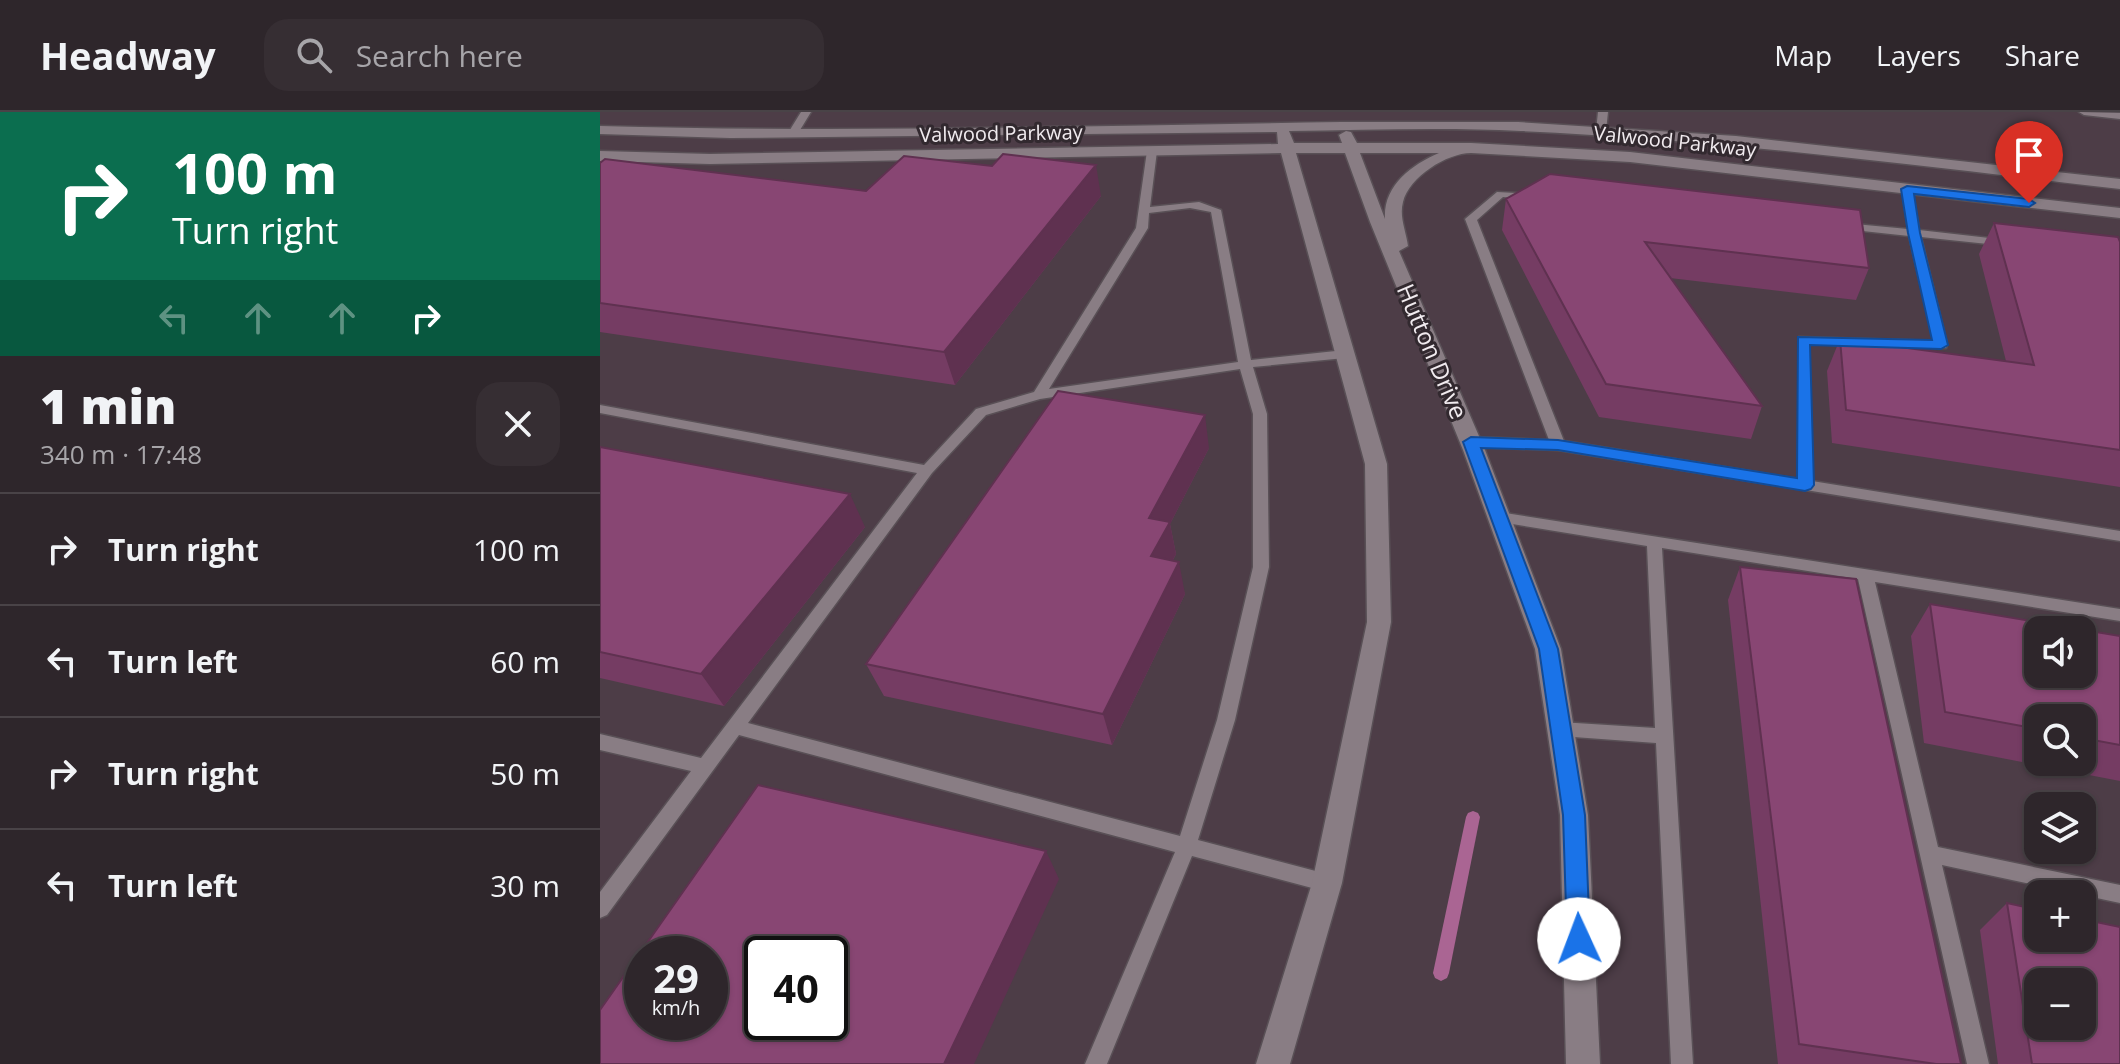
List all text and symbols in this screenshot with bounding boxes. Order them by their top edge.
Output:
search box [264,19,824,91]
text: Headway [40,29,216,81]
icon: search [292,33,336,77]
text: Search here [356,35,523,76]
text: Map [1774,36,1832,74]
text: Layers [1876,36,1961,74]
text: Share [2005,36,2080,74]
street label: Valwood Parkway [919,118,1084,148]
street label: Valwood Parkway [1592,119,1759,163]
pin [1995,121,2063,203]
icon: arrive [2007,133,2051,177]
text: 100 m [172,134,338,210]
icon: right [40,144,144,248]
text: Turn right [172,206,338,255]
street label: Hutton Drive [1390,278,1476,424]
icon: left [152,296,196,340]
icon: ahead [236,296,280,340]
icon: ahead [320,296,364,340]
icon: right [404,296,448,340]
text: 1 min [40,373,176,438]
button: close [476,382,560,466]
text: 340 m · 17:48 [40,436,202,472]
icon: right [40,527,84,571]
text: Turn right [108,529,259,570]
text: 100 m [473,529,560,570]
map controls [2024,616,2096,1040]
button: sound [2024,616,2096,688]
icon: left [40,639,84,683]
text: Turn left [108,641,238,682]
text: 60 m [490,641,560,682]
button: search [2024,704,2096,776]
icon: right [40,751,84,795]
text: Turn right [108,753,259,794]
text: 50 m [490,753,560,794]
button: layers [2024,792,2096,864]
icon: left [40,863,84,907]
text: Turn left [108,865,238,906]
text: 30 m [490,865,560,906]
button: + [2024,880,2096,952]
position arrow [1537,897,1621,981]
speed limit sign: 40 [744,936,848,1040]
text: 29 [653,950,699,1005]
button: − [2024,968,2096,1040]
text: km/h [652,994,700,1021]

